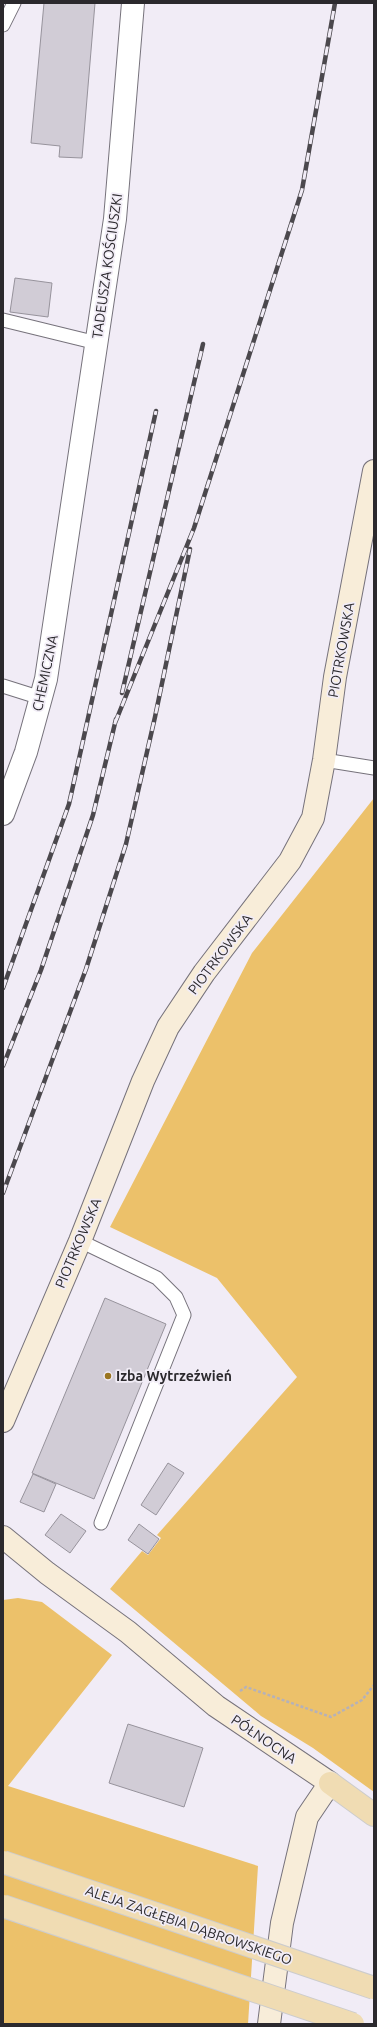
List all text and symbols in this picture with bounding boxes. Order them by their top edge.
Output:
street label: TADEUSZA KOŚCIUSZKI [88,192,125,340]
street label: PIOTRKOWSKA [325,601,357,699]
street label: CHEMICZNA [29,633,61,713]
street label: PIOTRKOWSKA [185,911,255,997]
street label: PIOTRKOWSKA [52,1195,104,1291]
place label: Izba Wytrzeźwień [116,1368,232,1384]
marker: Izba Wytrzeźwień [103,1371,113,1381]
street label: PÓŁNOCNA [228,1711,300,1767]
street label: ALEJA ZAGŁĘBIA DĄBROWSKIEGO [84,1882,294,1968]

